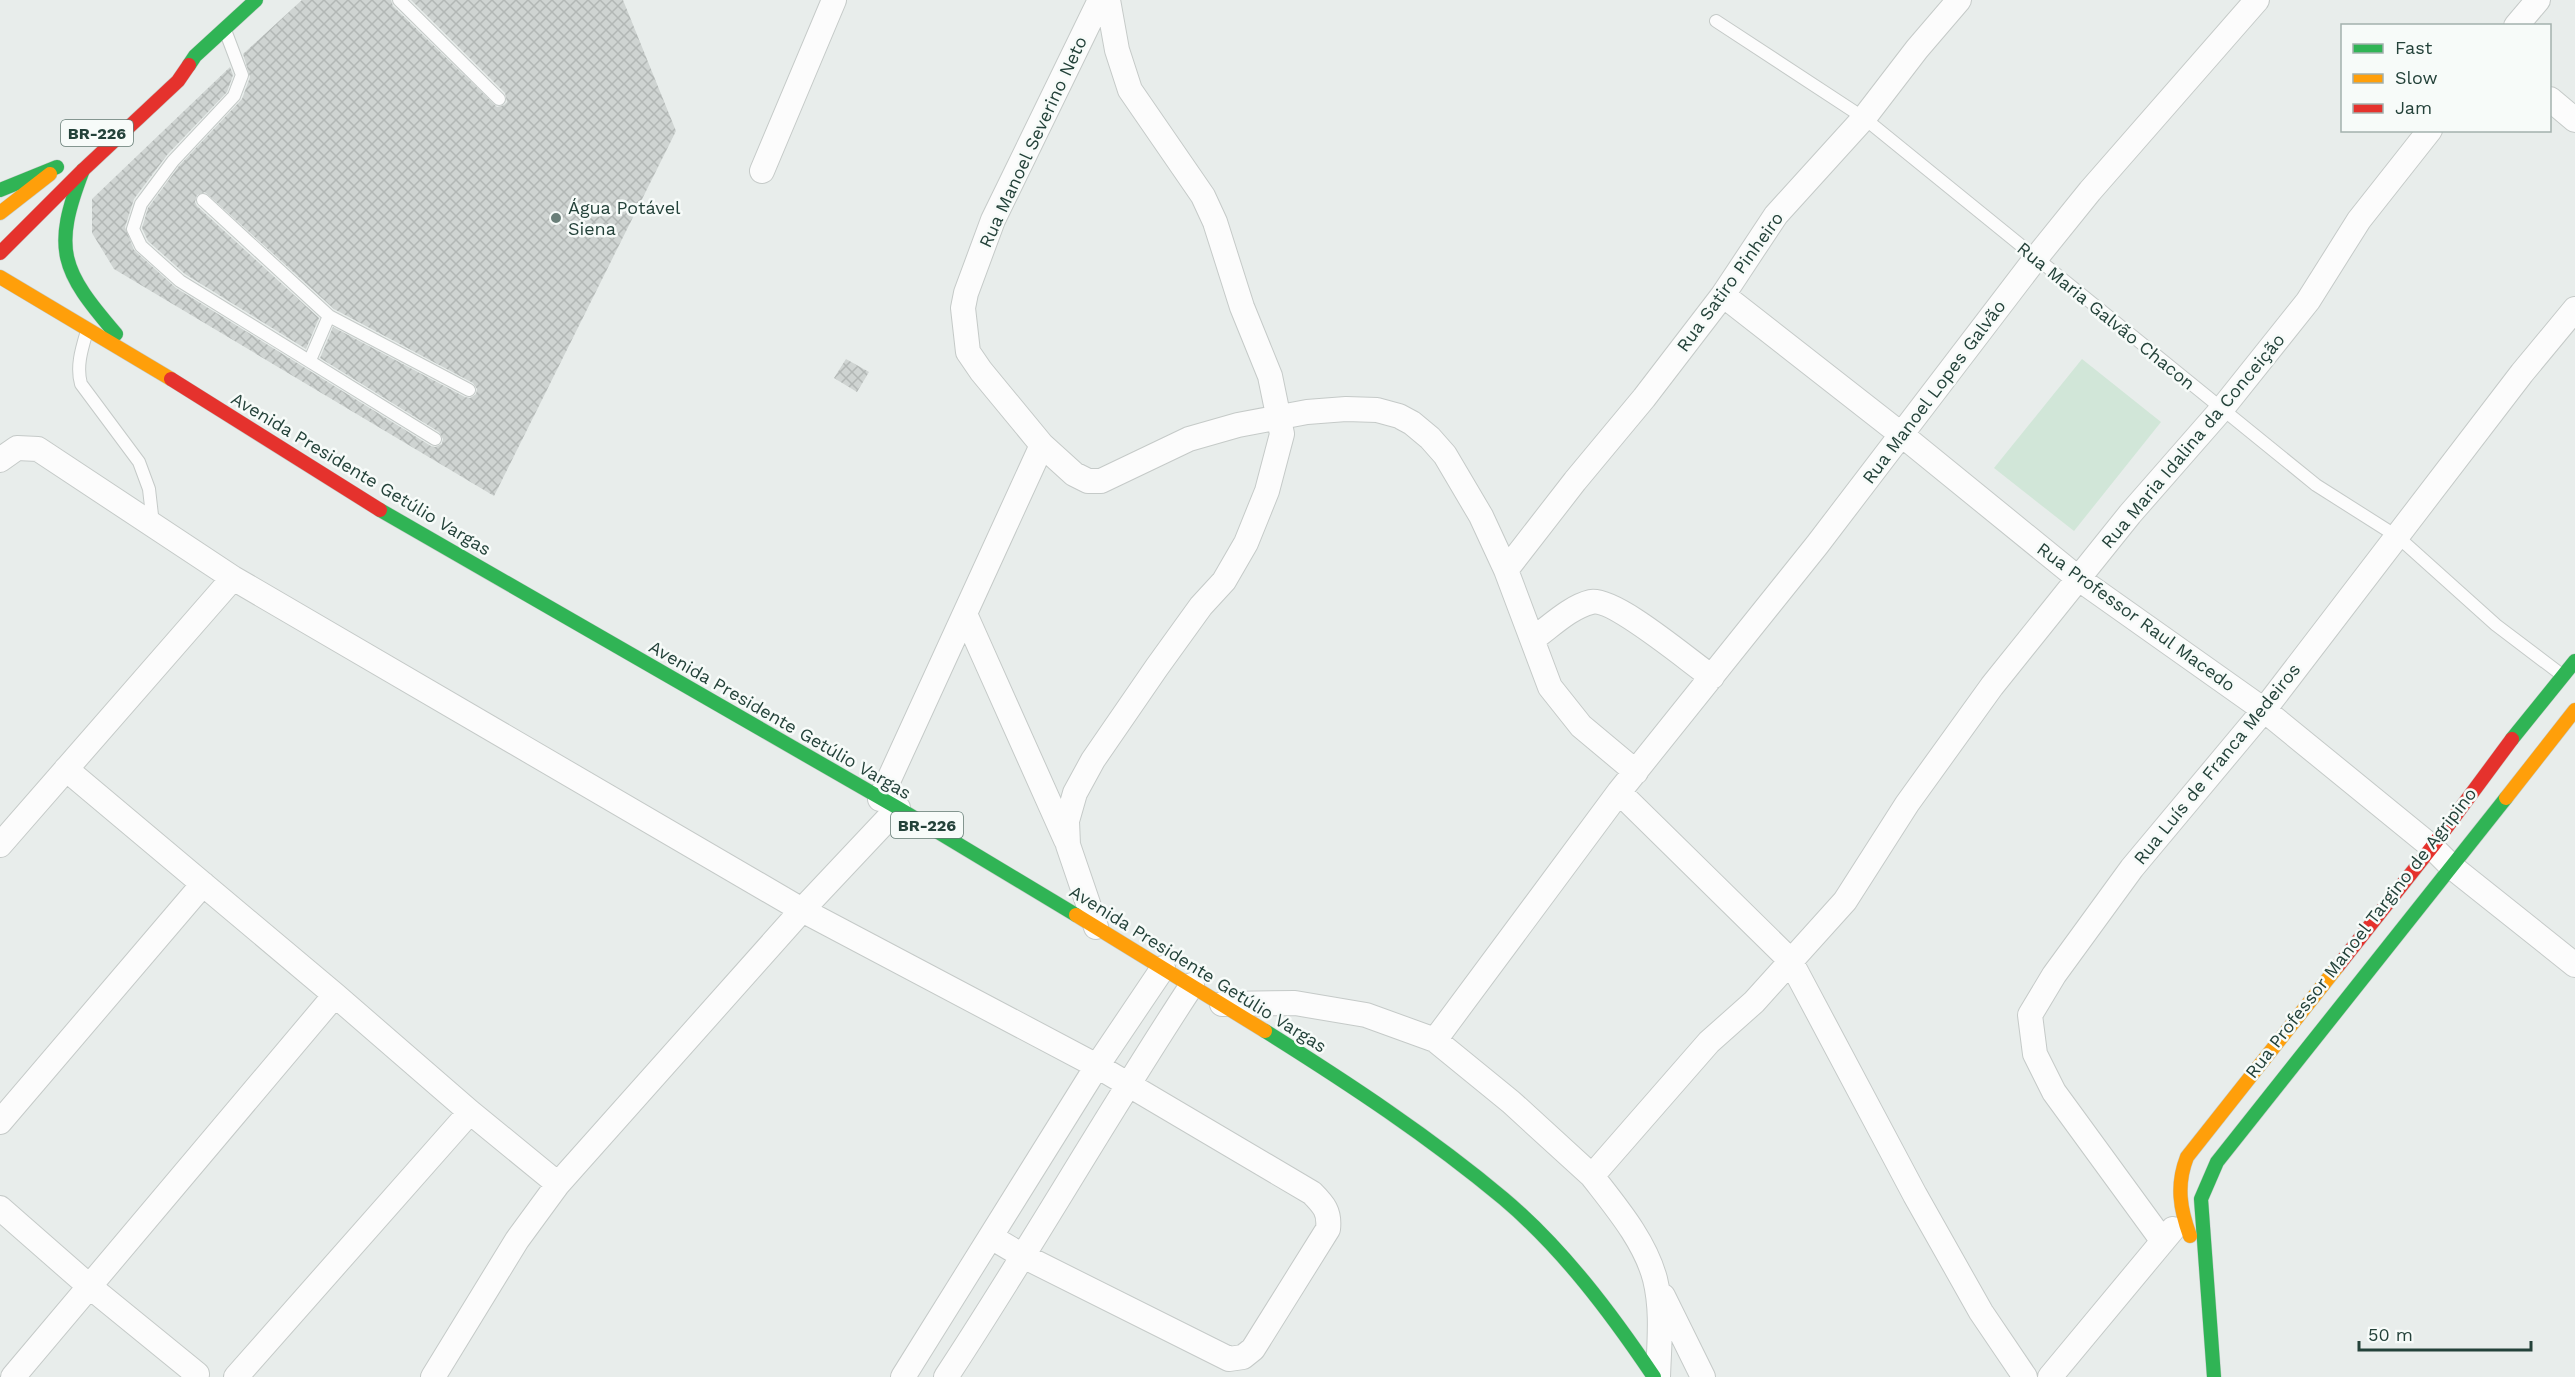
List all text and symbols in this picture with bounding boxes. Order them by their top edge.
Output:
legend [2341,24,2551,132]
street label: Rua Manoel Severino Neto [974,33,1091,251]
text: Fast [2395,37,2433,58]
text: Slow [2395,67,2438,88]
text: Jam [2395,97,2432,118]
road number: BR-226 [61,120,133,146]
place label: Água Potável Siena [568,197,681,239]
street label: Rua Satiro Pinheiro [1672,208,1787,356]
marker: Água Potável Siena [549,211,563,225]
street label: Rua Maria Galvão Chacon [2013,237,2199,394]
street label: Rua Manoel Lopes Galvão [1858,296,2010,488]
street label: Rua Maria Idalina da Conceição [2096,329,2289,552]
street label: Avenida Presidente Getúlio Vargas [228,388,495,560]
street label: Rua Professor Raul Macedo [2033,538,2239,696]
street label: Avenida Presidente Getúlio Vargas [646,636,915,803]
street label: Rua Luís de Franca Medeiros [2129,659,2304,869]
street label: Rua Professor Manoel Targino de Agripino [2241,783,2481,1082]
road number: BR-226 [891,812,963,838]
street label: Avenida Presidente Getúlio Vargas [1066,880,1331,1057]
scale bar [2359,1314,2532,1352]
text: 50 m [2368,1324,2413,1345]

